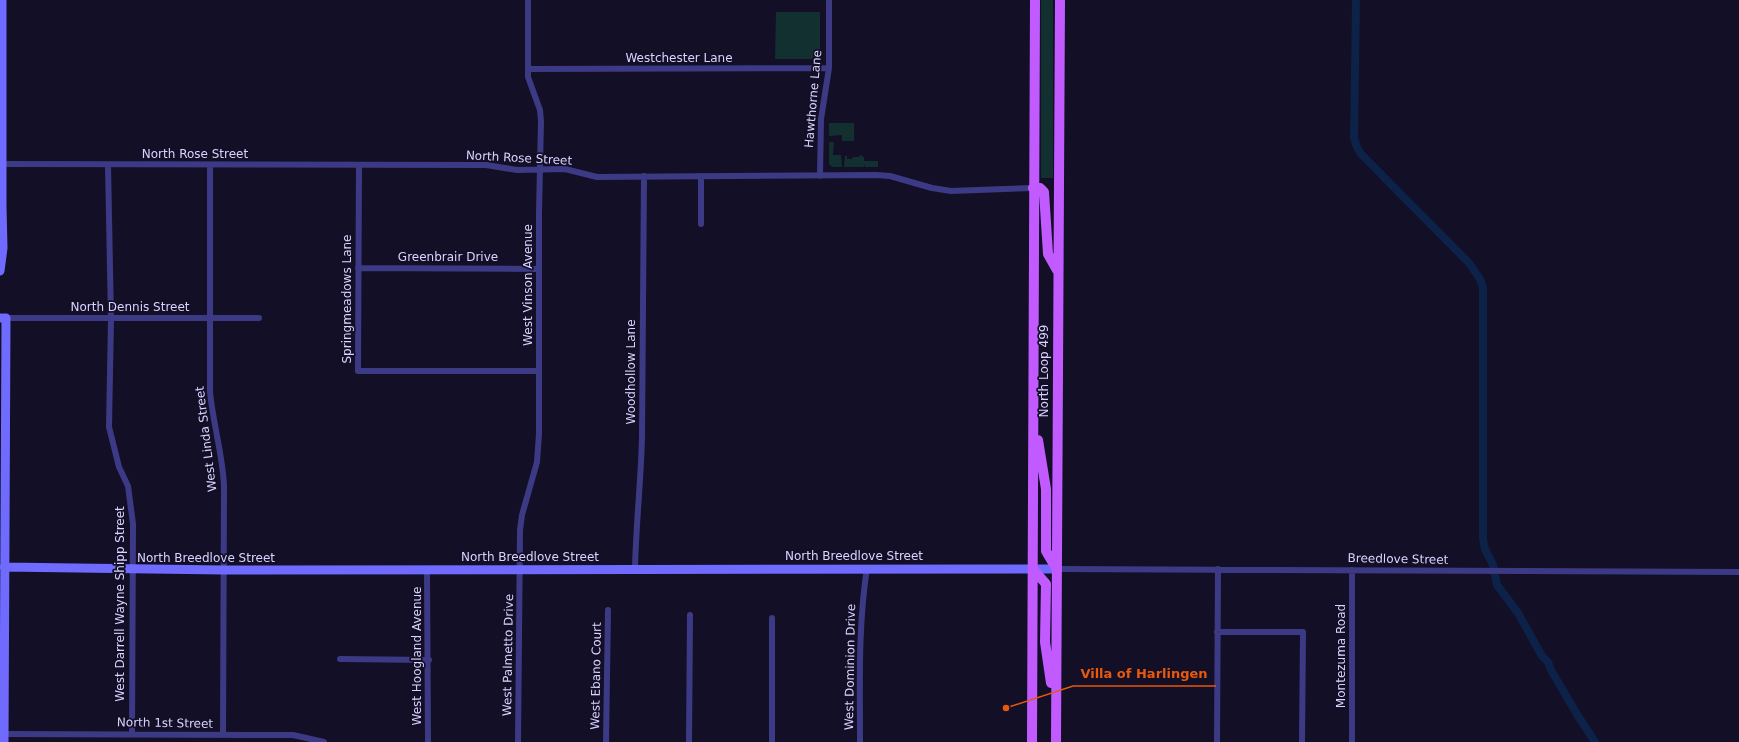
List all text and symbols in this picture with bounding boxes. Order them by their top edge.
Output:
street label: Hawthorne Lane [802,49,824,149]
street label: Westchester Lane [625,51,733,65]
street label: North Rose Street [142,147,249,161]
street label: North Rose Street [465,148,573,168]
street label: West Vinson Avenue [521,224,535,346]
street label: Springmeadows Lane [340,234,354,364]
street label: Greenbrair Drive [398,250,498,264]
street label: North Dennis Street [70,300,190,314]
street label: Woodhollow Lane [624,319,638,425]
street label: North Loop 499 [1037,325,1051,417]
street label: West Linda Street [193,385,219,493]
street label: West Darrell Wayne Shipp Street [113,506,127,702]
street label: North Breedlove Street [785,549,923,563]
street label: North Breedlove Street [461,550,599,564]
street label: North Breedlove Street [137,551,275,565]
street label: Breedlove Street [1348,551,1449,567]
street label: West Hoogland Avenue [410,587,424,725]
street label: West Palmetto Drive [500,594,516,716]
street label: West Dominion Drive [842,604,858,730]
street label: Montezuma Road [1334,604,1348,708]
street label: West Ebano Court [588,622,604,730]
callout: Villa of Harlingen [1073,661,1216,686]
text: Villa of Harlingen [1080,666,1208,681]
street label: North 1st Street [117,715,214,731]

